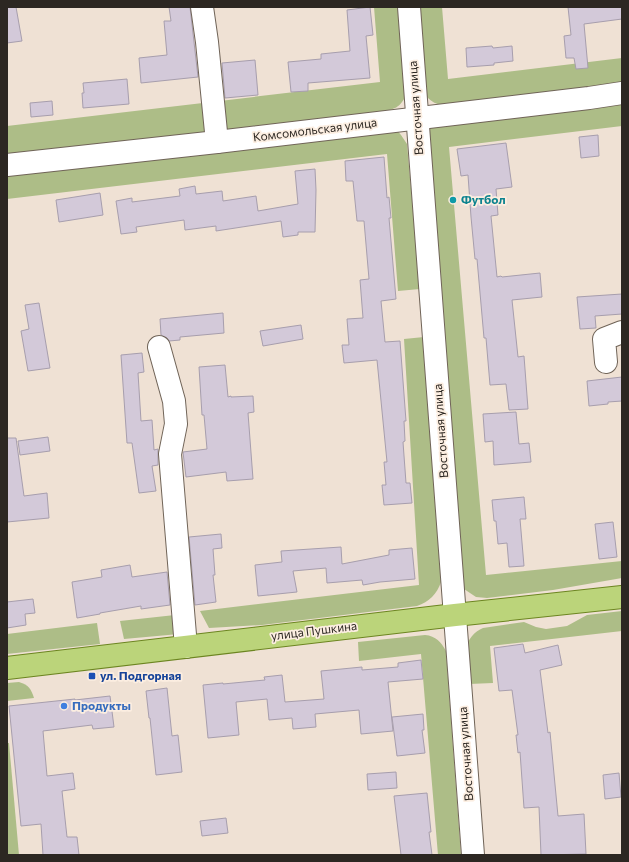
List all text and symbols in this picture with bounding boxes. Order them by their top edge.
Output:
street label: Восточная улица [405,60,425,156]
street label: Комсомольская улица [252,114,378,144]
place label: Футбол [461,192,506,206]
marker: Футбол [448,195,458,205]
street label: Восточная улица [430,383,450,479]
street label: улица Пушкина [270,618,358,642]
place label: ул. Подгорная [100,668,181,682]
marker: ул. Подгорная [87,671,97,681]
place label: Продукты [72,698,131,712]
marker: Продукты [59,701,69,711]
street label: Восточная улица [455,706,475,802]

